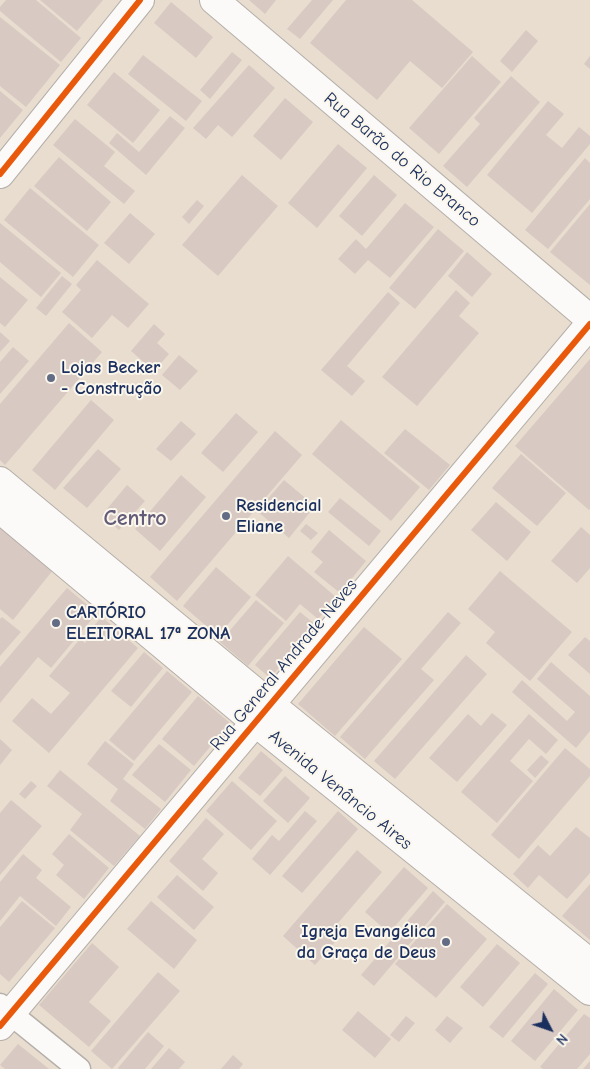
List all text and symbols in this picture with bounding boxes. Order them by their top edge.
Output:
street label: Rua Barão do Rio Branco [319,88,485,232]
place label: Lojas Becker - Construção [61,357,162,399]
marker: Lojas Becker - Construção [45,372,57,384]
place label: Residencial Eliane [236,495,322,538]
district label: Centro [103,506,167,532]
marker: Residencial Eliane [220,510,232,522]
street label: Rua General Andrade Neves [206,575,362,755]
place label: CARTÓRIO ELEITORAL 17ª ZONA [66,602,230,644]
marker: CARTÓRIO ELEITORAL 17ª ZONA [50,617,62,629]
street label: Avenida Venâncio Aires [264,725,416,855]
place label: Igreja Evangélica da Graça de Deus [297,921,436,964]
marker: Igreja Evangélica da Graça de Deus [440,936,452,948]
north arrow [525,1004,575,1054]
text: N [552,1030,571,1048]

